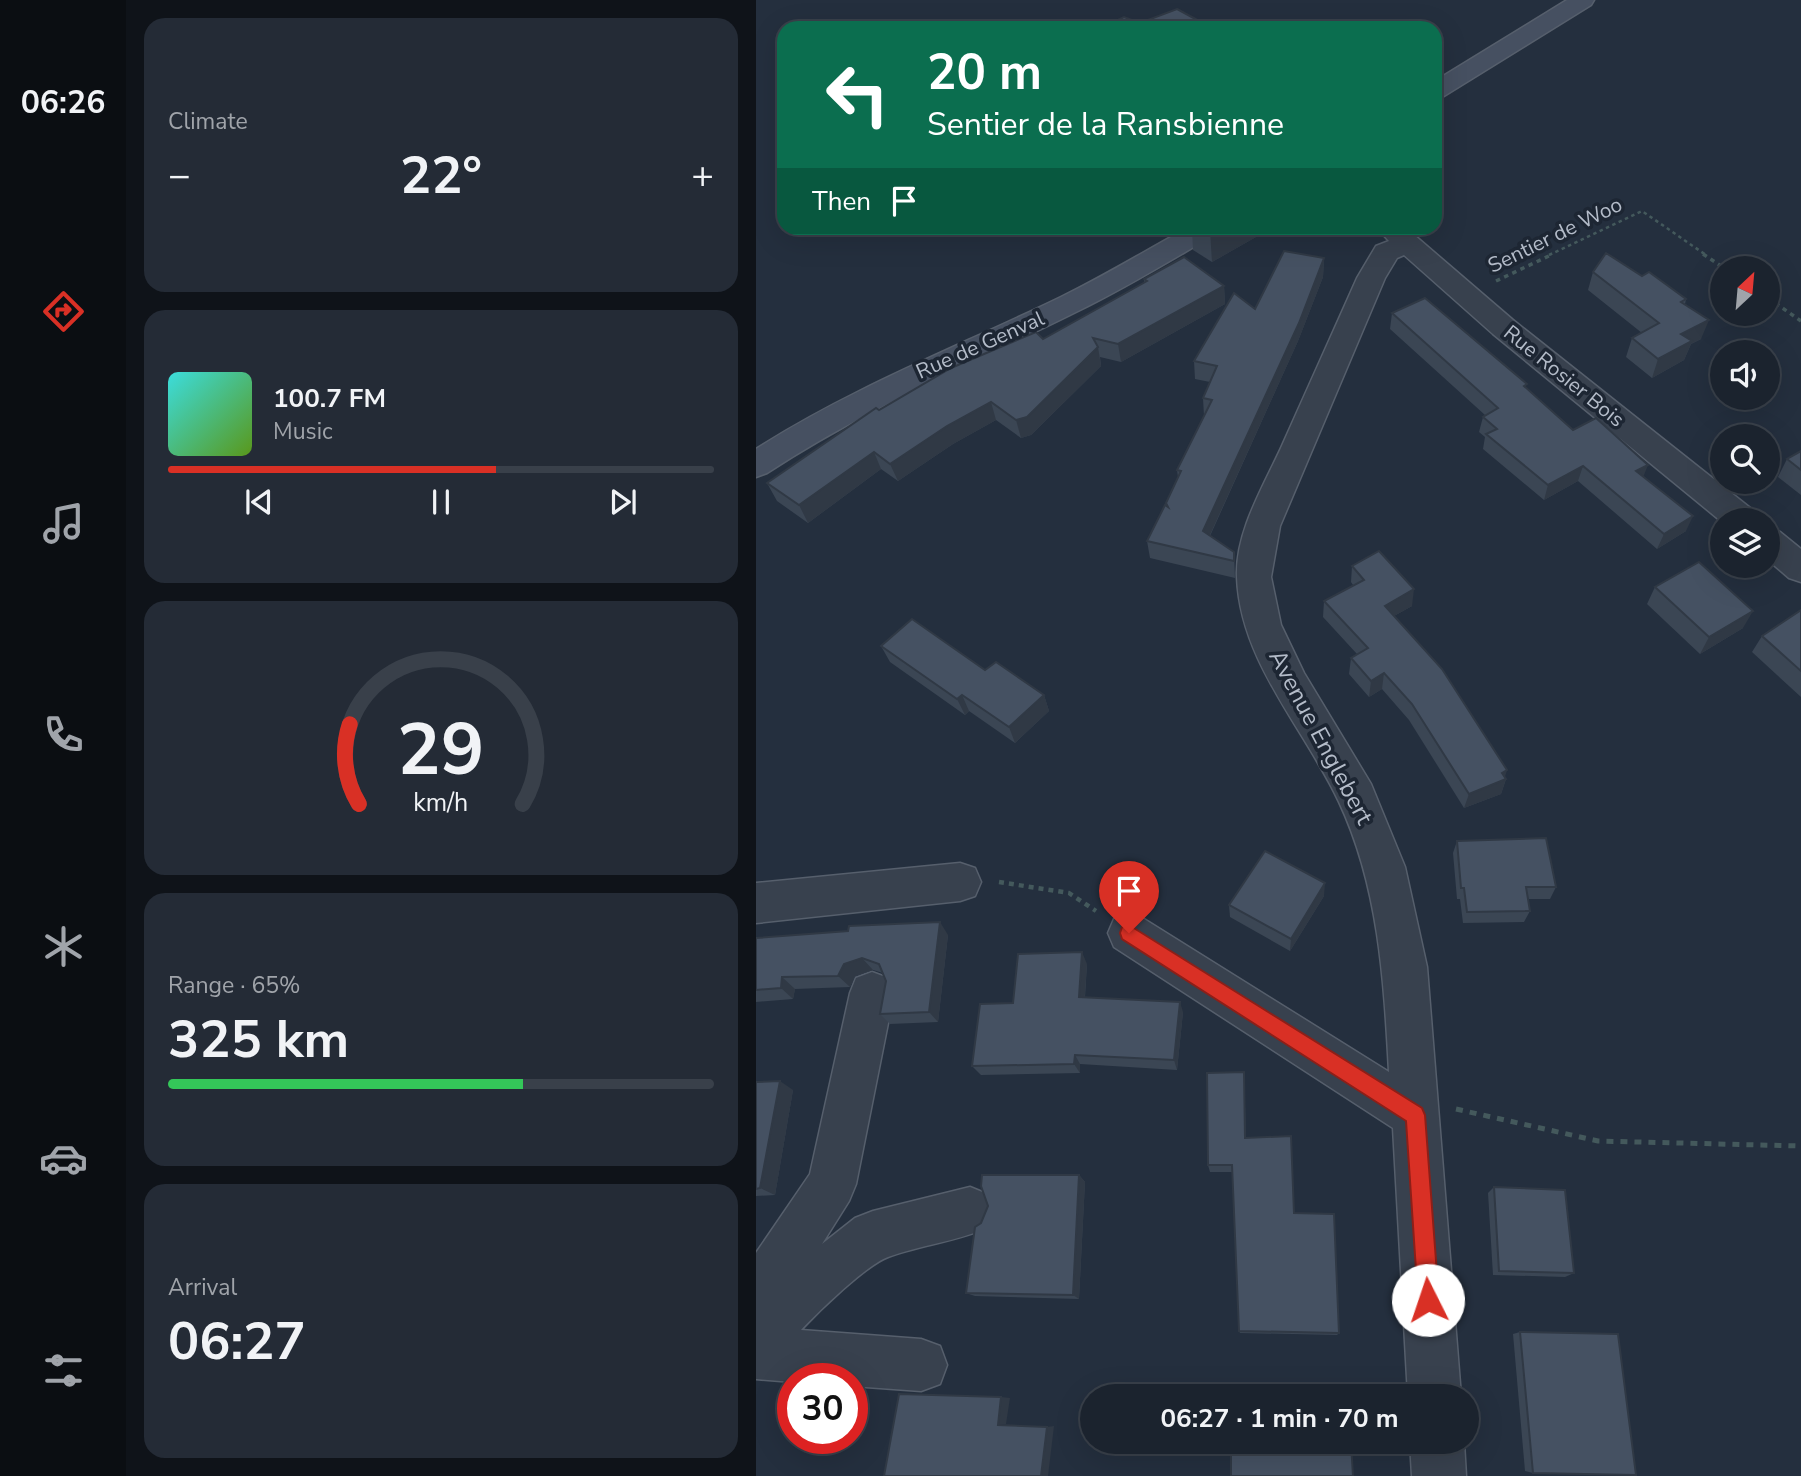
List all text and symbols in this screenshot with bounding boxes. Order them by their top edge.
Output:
text: 20 m [927,39,1042,106]
icon: left [812,49,903,140]
text: 06:26 [21,81,105,124]
text: Sentier de la Ransbienne [927,103,1284,146]
text: Climate [168,106,248,137]
text: 22° [400,140,482,211]
text: − [168,150,191,201]
text: + [691,150,714,201]
icon: arrive [885,182,923,220]
text: Then [812,184,871,219]
street label: Sentier de Woo [1483,190,1627,280]
north arrow [1710,256,1780,326]
map controls [1710,256,1780,578]
icon: directions [39,287,88,336]
street label: Rue de Genval [912,304,1049,386]
street label: Rue Rosier Bois [1498,319,1630,433]
button: sound [1710,340,1780,410]
text: 100.7 FM [273,381,386,416]
text: Music [273,416,333,447]
button: search [1710,424,1780,494]
icon: previous [240,483,278,521]
icon: pause [422,483,460,521]
icon: next [604,483,642,521]
icon: music [39,499,88,548]
button: layers [1710,508,1780,578]
street label: Avenue Englebert [1261,644,1381,831]
text: 29 [397,700,485,800]
icon: phone [39,710,88,759]
text: km/h [413,786,469,820]
pin [1099,861,1159,933]
icon: arrive [1110,872,1148,910]
icon: climate [39,922,88,971]
text: Range · 65% [168,970,300,1001]
text: 325 km [168,1004,349,1075]
icon: car [39,1134,88,1183]
position arrow [1391,1263,1465,1337]
text: Arrival [168,1272,237,1303]
text: 06:27 [168,1306,306,1377]
icon: filters [39,1346,88,1395]
speed limit sign: 30 [777,1363,868,1454]
text: 06:27 · 1 min · 70 m [1160,1401,1399,1436]

